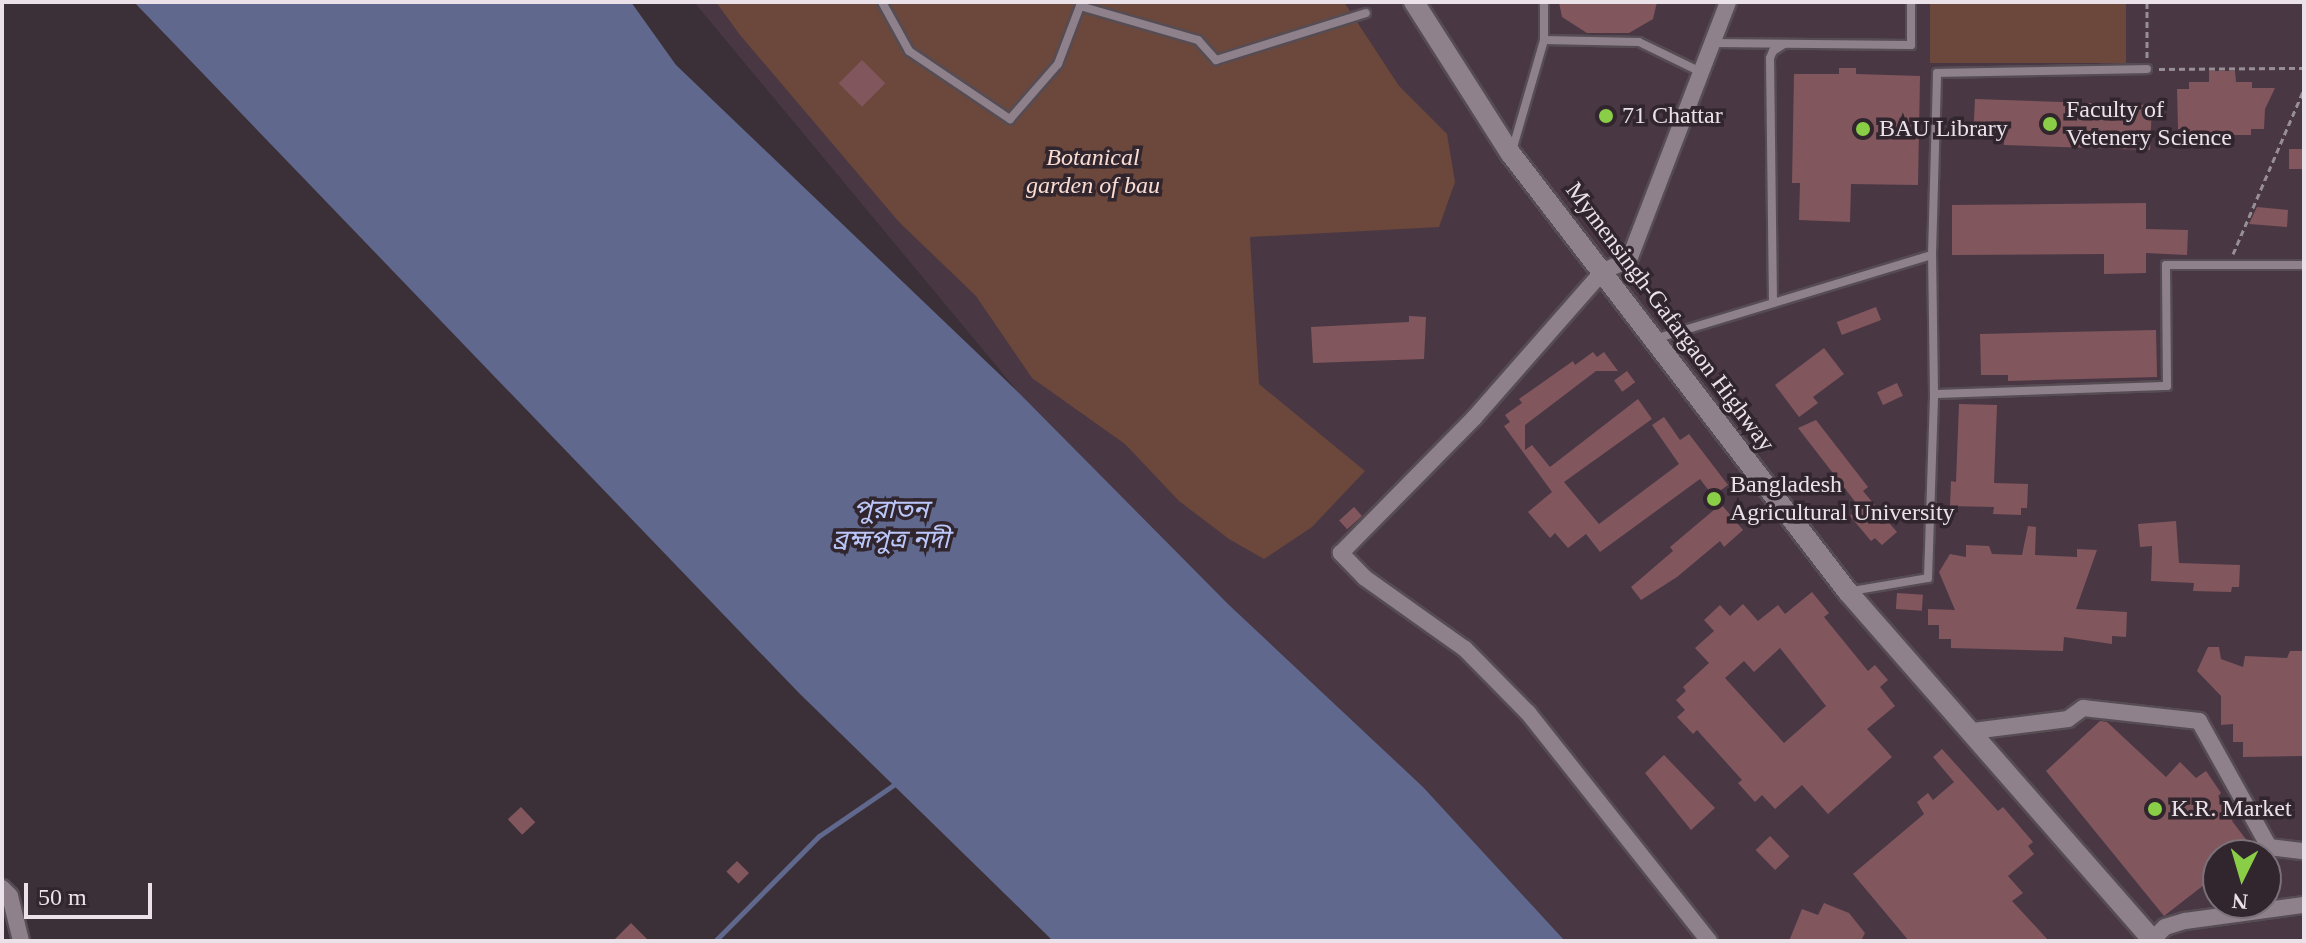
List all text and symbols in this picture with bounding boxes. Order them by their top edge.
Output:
place label: Faculty of Vetenery Science [2066,96,2232,152]
place label: 71 Chattar [1622,102,1723,130]
marker: 71 Chattar [1597,107,1615,125]
place label: BAU Library [1879,115,2008,143]
marker: Faculty of Vetenery Science [2041,115,2059,133]
marker: BAU Library [1854,120,1872,138]
park label: Botanical garden of bau [1026,144,1160,200]
street label: Mymensingh-Gafargaon Highway [1559,177,1781,457]
place label: Bangladesh Agricultural University [1730,471,1955,527]
marker: Bangladesh Agricultural University [1705,490,1723,508]
water label: পুরাতন ব্রহ্মপুত্র নদী [833,494,949,556]
place label: K.R. Market [2171,795,2292,823]
marker: K.R. Market [2146,800,2164,818]
north arrow [2202,839,2282,919]
scale bar [28,867,156,917]
text: 50 m [38,884,87,910]
text: N [2231,888,2249,915]

